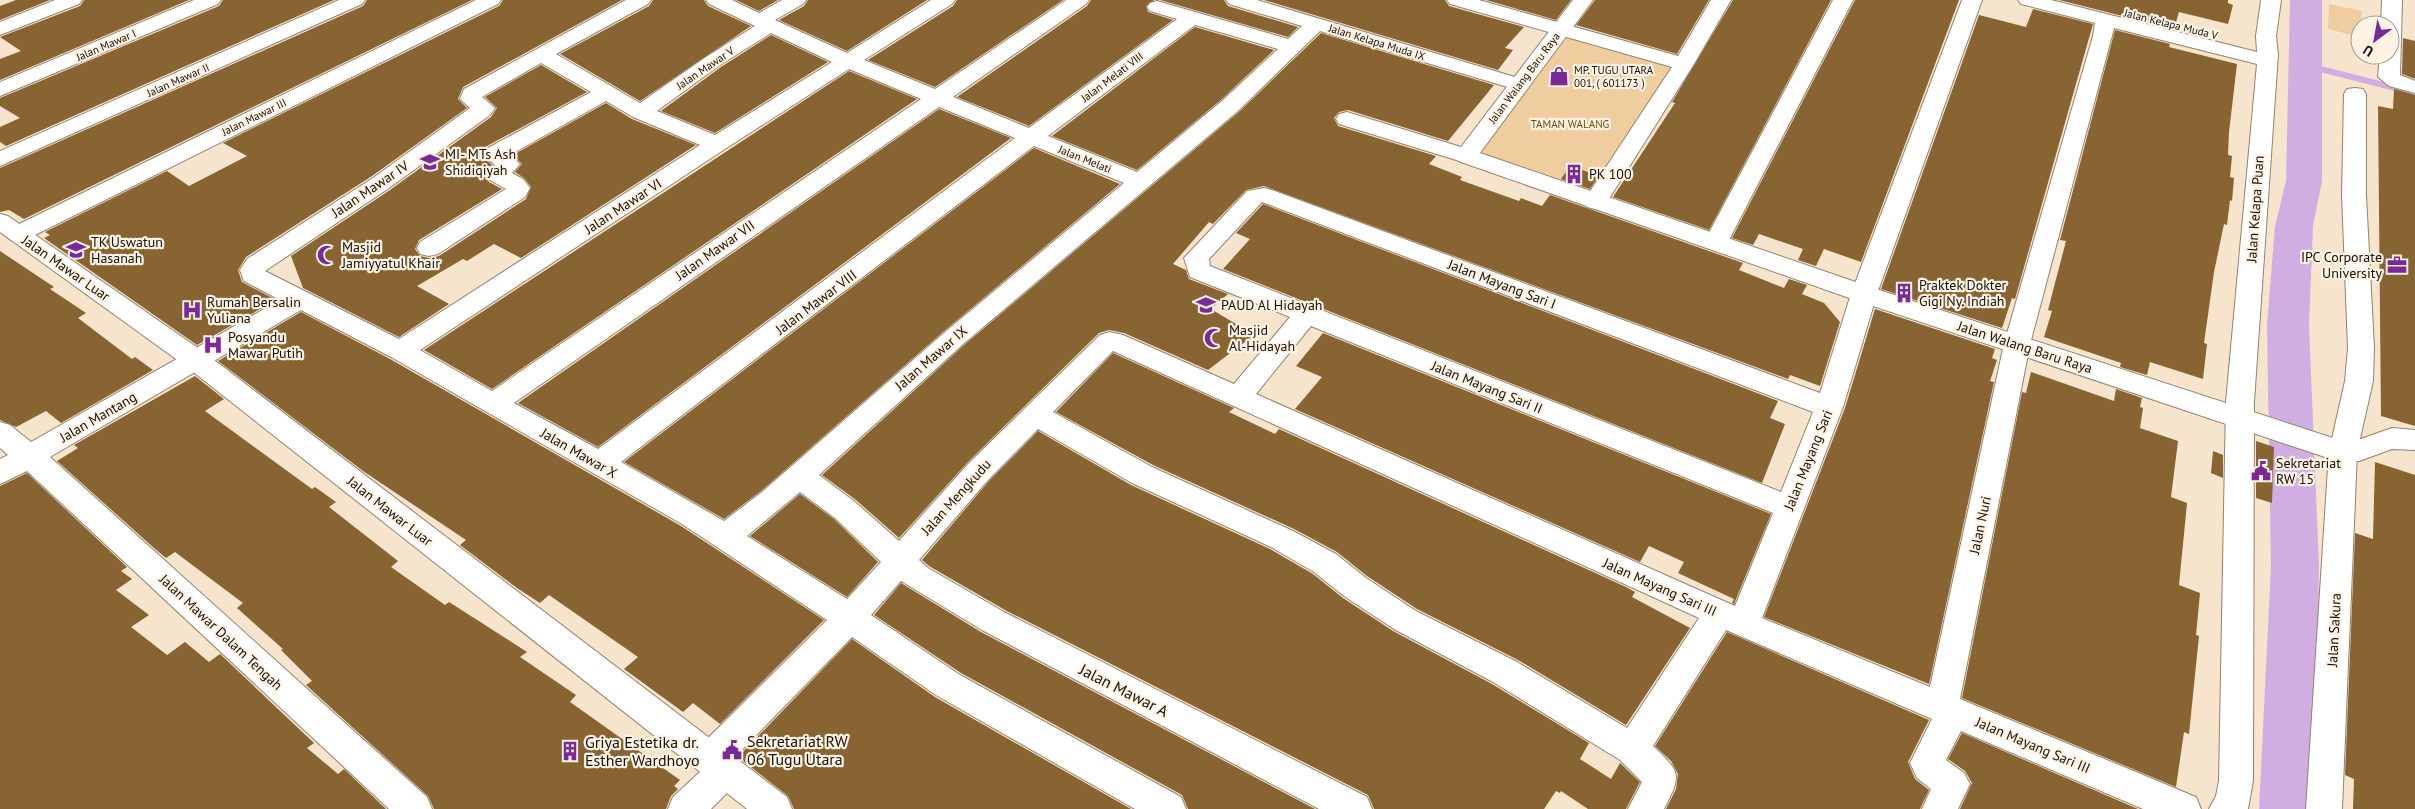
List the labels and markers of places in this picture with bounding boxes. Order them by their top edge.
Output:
place label: MP. TUGU UTARA 001, ( 601173 ) [1574,63,1654,90]
shop icon: MP. TUGU UTARA 001, ( 601173 ) [1548,65,1570,87]
place label: MI- MTs Ash Shidiqiyah [445,145,516,179]
school or university icon: MI- MTs Ash Shidiqiyah [419,151,441,173]
building icon: PK 100 [1563,163,1585,185]
place label: PK 100 [1589,165,1632,183]
place label: TK Uswatun Hasanah [91,233,163,267]
place label: Masjid Jamiyyatul Khair [341,238,440,272]
school or university icon: TK Uswatun Hasanah [65,239,87,261]
mosque icon: Masjid Jamiyyatul Khair [316,244,338,266]
place label: IPC Corporate University [2301,248,2382,282]
office icon: IPC Corporate University [2386,254,2408,276]
place label: Praktek Dokter Gigi Ny. Indiah [1919,276,2007,310]
building icon: Praktek Dokter Gigi Ny. Indiah [1893,282,1915,304]
place label: Rumah Bersalin Yuliana [207,293,301,327]
school or university icon: PAUD Al Hidayah [1195,294,1217,316]
place label: PAUD Al Hidayah [1221,296,1323,314]
hospital icon: Rumah Bersalin Yuliana [181,299,203,321]
place label: Masjid Al-Hidayah [1229,321,1295,355]
mosque icon: Masjid Al-Hidayah [1203,327,1225,349]
place label: Posyandu Mawar Putih [228,328,303,362]
hospital icon: Posyandu Mawar Putih [202,334,224,356]
place label: Sekretariat RW 15 [2276,454,2341,488]
public building icon: Sekretariat RW 15 [2250,460,2272,482]
place label: Sekretariat RW 06 Tugu Utara [747,731,848,769]
place label: Griya Estetika dr. Esther Wardhoyo [585,732,700,770]
public building icon: Sekretariat RW 06 Tugu Utara [721,739,743,761]
building icon: Griya Estetika dr. Esther Wardhoyo [559,740,581,762]

